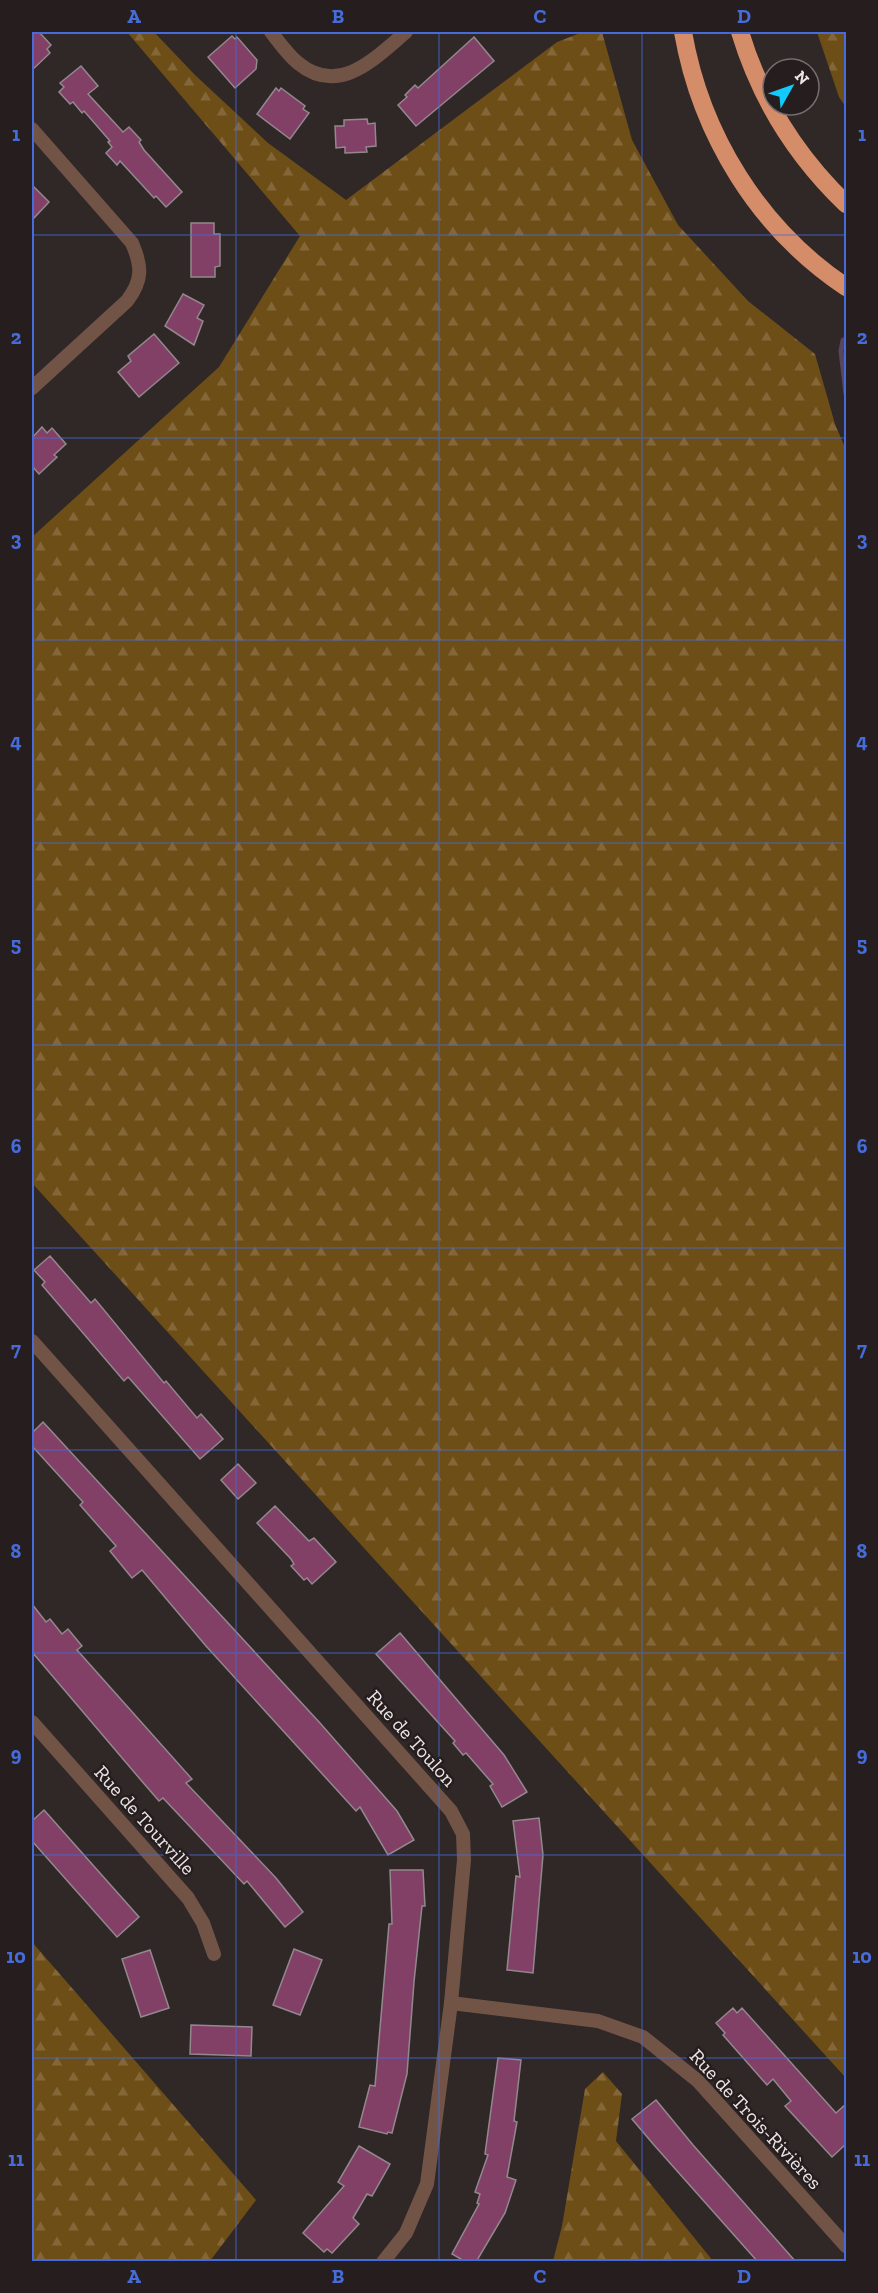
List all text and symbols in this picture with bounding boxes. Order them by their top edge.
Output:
text: A [127,4,141,28]
text: B [332,4,344,28]
text: C [534,4,547,28]
text: D [737,4,751,28]
north arrow [761,57,821,117]
text: N [791,67,813,88]
text: 1 [12,122,20,146]
text: 1 [858,122,866,146]
text: 2 [11,325,22,349]
text: 2 [857,325,868,349]
text: 3 [11,527,22,551]
text: 3 [857,527,868,551]
text: 4 [10,729,22,753]
text: 4 [856,729,868,753]
text: 5 [11,932,21,956]
text: 5 [857,932,867,956]
text: 6 [11,1134,22,1158]
text: 6 [857,1134,868,1158]
text: 7 [11,1337,21,1361]
text: 7 [857,1337,867,1361]
text: 8 [11,1539,22,1563]
text: 8 [857,1539,868,1563]
street label: Rue de Toulon [362,1685,462,1792]
text: 9 [11,1742,22,1766]
text: 9 [857,1742,868,1766]
street label: Rue de Tourville [90,1760,200,1880]
text: 10 [6,1944,26,1968]
text: 10 [852,1944,872,1968]
street label: Rue de Trois-Rivières [685,2044,827,2194]
text: 11 [8,2147,24,2171]
text: 11 [854,2147,870,2171]
text: A [127,2264,141,2288]
text: B [332,2264,344,2288]
text: C [534,2264,547,2288]
text: D [737,2264,751,2288]

